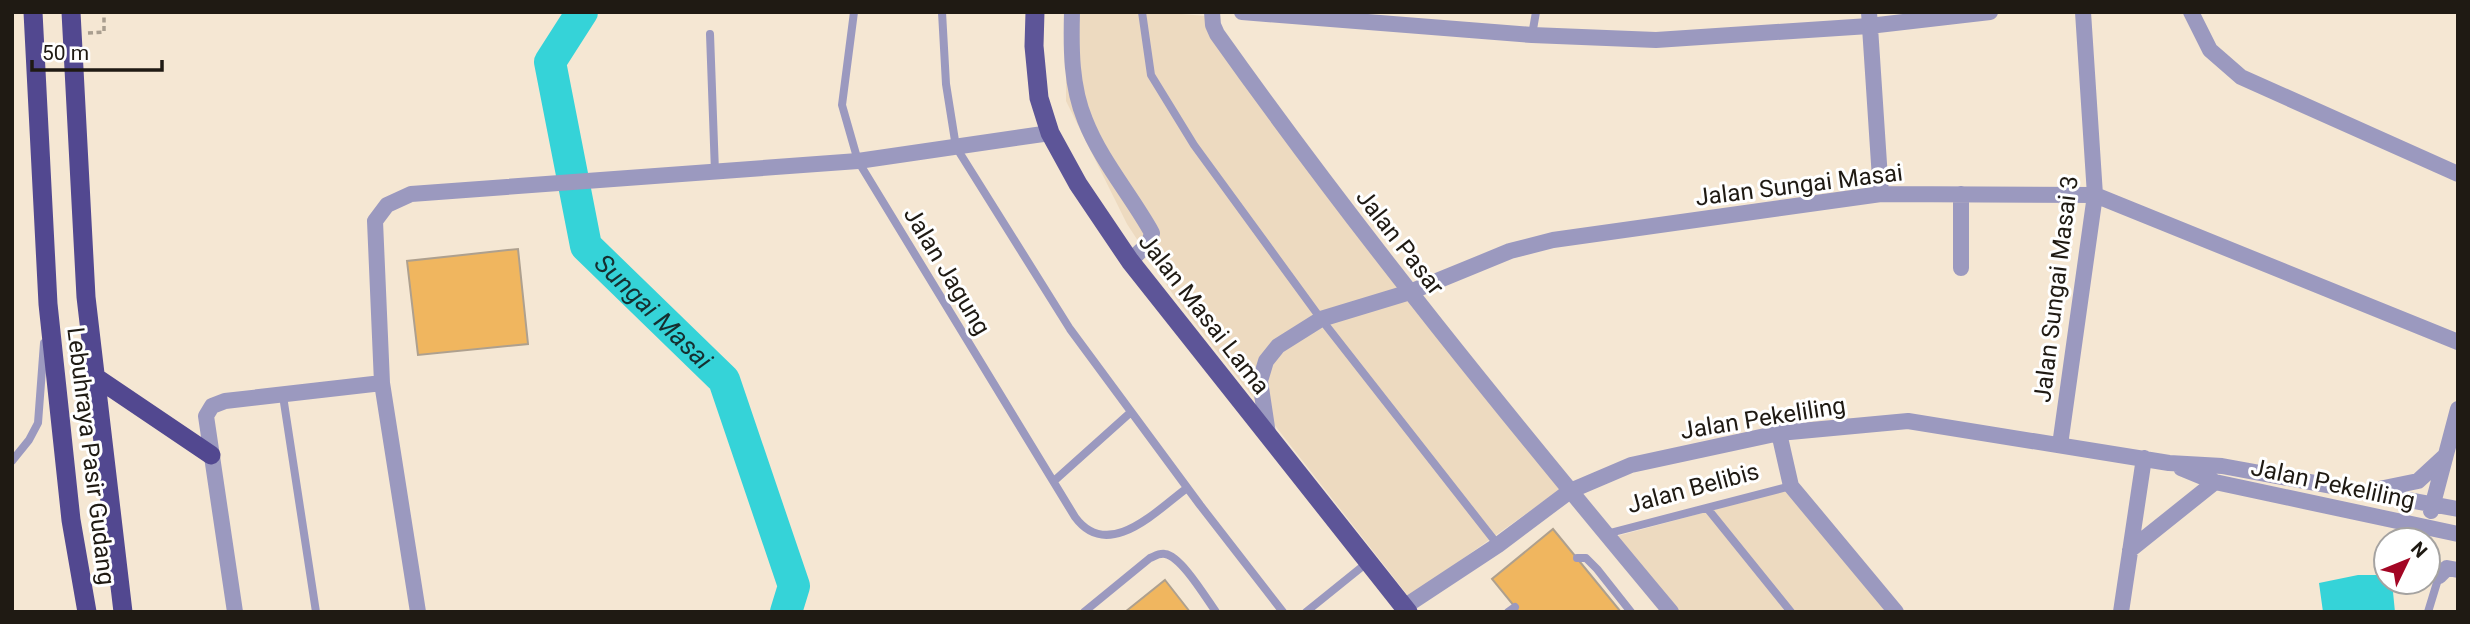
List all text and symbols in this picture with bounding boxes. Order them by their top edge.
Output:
scale bar [32,28,161,72]
text: 50 m [42,41,89,65]
street label: Jalan Sungai Masai [1694,158,1904,212]
street label: Jalan Sungai Masai 3 [2028,174,2084,404]
street label: Jalan Pasar [1350,184,1450,300]
street label: Jalan Jagung [898,202,996,340]
street label: Jalan Masai Lama [1133,228,1275,400]
water label: Sungai Masai [589,248,719,376]
street label: Lebuhraya Pasir Gudang [61,325,121,587]
street label: Jalan Pekeliling [1678,391,1848,445]
street label: Jalan Pekeliling [2248,453,2418,515]
street label: Jalan Belibis [1624,457,1762,519]
north arrow [2372,526,2442,596]
text: N [2406,537,2432,562]

